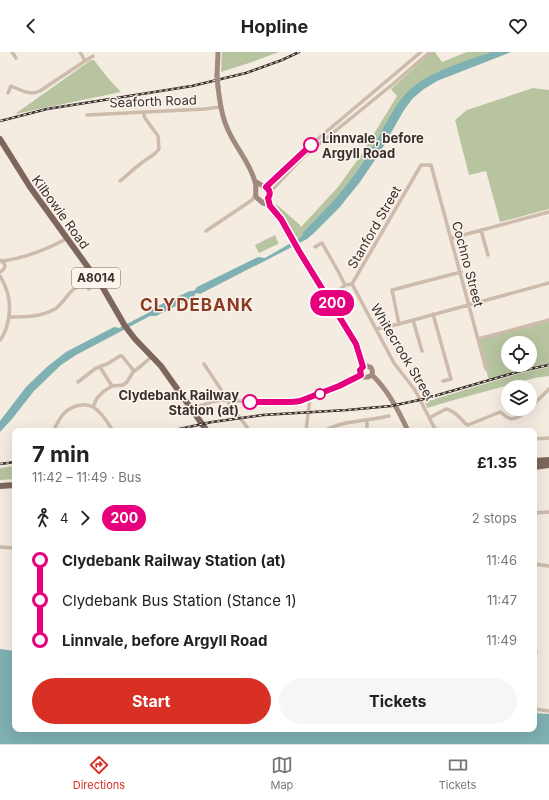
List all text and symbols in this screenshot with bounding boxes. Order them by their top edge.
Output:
icon: back [20,15,42,37]
icon: heart [507,15,529,37]
text: Hopline [241,16,308,37]
street label: Seaforth Road [109,91,197,111]
place label: Linnvale, before Argyll Road [322,130,424,161]
marker: Linnvale, before Argyll Road [303,137,319,153]
street label: Kilbowie Road [29,172,93,252]
street label: Stanford Street [344,183,404,271]
street label: Cochno Street [449,219,487,309]
road number: A8014 [72,268,120,288]
line badge: 200 [309,290,355,316]
text: 200 [318,294,346,311]
district label: CLYDEBANK [140,295,254,315]
street label: Whitecrook Street [368,301,438,403]
map controls [501,336,537,416]
button: locate [501,336,537,372]
button: layers [501,380,537,416]
place label: Clydebank Railway Station (at) [118,387,239,418]
unlabelled marker [314,388,326,400]
marker: Clydebank Railway Station (at) [242,394,258,410]
text: 7 min [32,441,90,467]
text: £1.35 [477,453,517,472]
text: 11:42 – 11:49 · Bus [32,469,141,485]
icon: walk [32,507,54,529]
icon: forward [74,507,96,529]
text: 200 [110,509,138,526]
text: 4 [60,510,68,526]
text: 2 stops [472,510,517,526]
text: Clydebank Railway Station (at) [62,551,286,570]
text: 11:46 [486,552,517,568]
text: Clydebank Bus Station (Stance 1) [62,591,297,610]
text: 11:47 [487,592,517,608]
text: Linnvale, before Argyll Road [62,631,267,650]
text: 11:49 [486,632,517,648]
button: Start [32,678,271,724]
button: Tickets [279,678,517,724]
tab: Directions [73,754,125,792]
tab: Map [270,754,293,792]
tab: Tickets [439,754,476,792]

